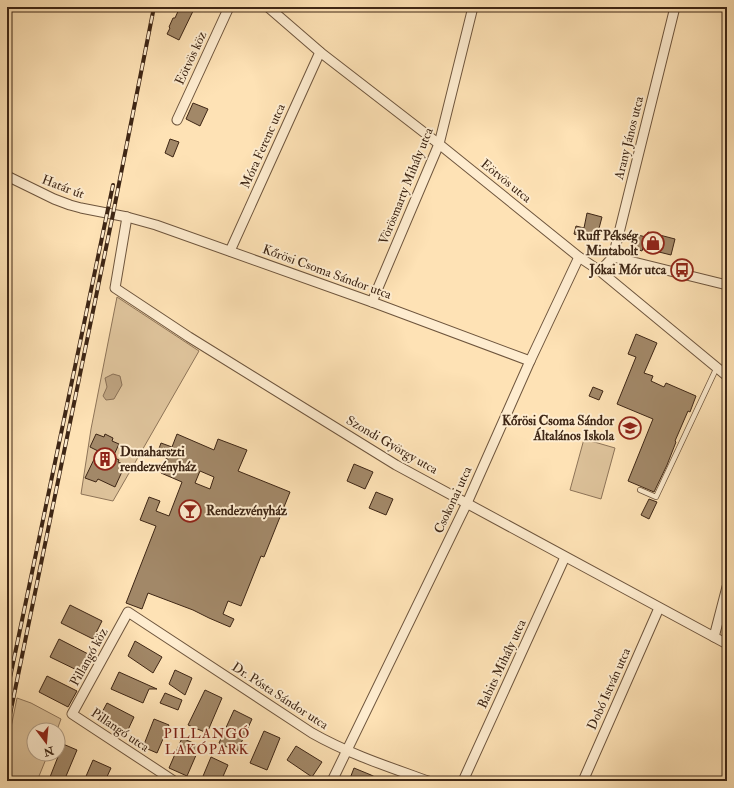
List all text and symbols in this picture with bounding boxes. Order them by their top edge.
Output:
street label: Eötvös köz [172,28,211,87]
street label: Arany János utca [611,94,648,183]
street label: Móra Ferenc utca [237,101,289,191]
street label: Vörösmarty Mihály utca [375,125,438,247]
street label: Eötvös utca [478,156,535,207]
street label: Határ út [40,172,86,202]
place label: Ruff Pékség Mintabolt [577,228,639,259]
shop icon: Ruff Pékség Mintabolt [640,230,666,256]
street label: Kőrösi Csoma Sándor utca [260,241,394,303]
bus stop icon: Jókai Mór utca [669,257,695,283]
place label: Jókai Mór utca [589,262,667,279]
street label: Szondi György utca [343,412,441,479]
place label: Kőrösi Csoma Sándor Általános Iskola [502,413,615,444]
school or university icon: Kőrösi Csoma Sándor Általános Iskola [617,415,643,441]
place label: Dunaharszti rendezvényház [119,444,197,476]
building icon: Dunaharszti rendezvényház [92,446,118,472]
street label: Csokonai utca [431,463,476,536]
bar icon: Rendezvényház [177,498,203,524]
place label: Rendezvényház [206,503,288,520]
street label: Babits Mihály utca [474,616,531,711]
street label: Pillangó köz [67,625,112,689]
street label: Dobó István utca [584,645,634,732]
street label: Dr. Pósta Sándor utca [229,659,332,733]
street label: Pillangó utca [88,705,153,756]
north arrow [26,722,66,762]
district label: PILLANGÓ LAKÓPARK [164,725,250,758]
text: N [41,743,56,759]

